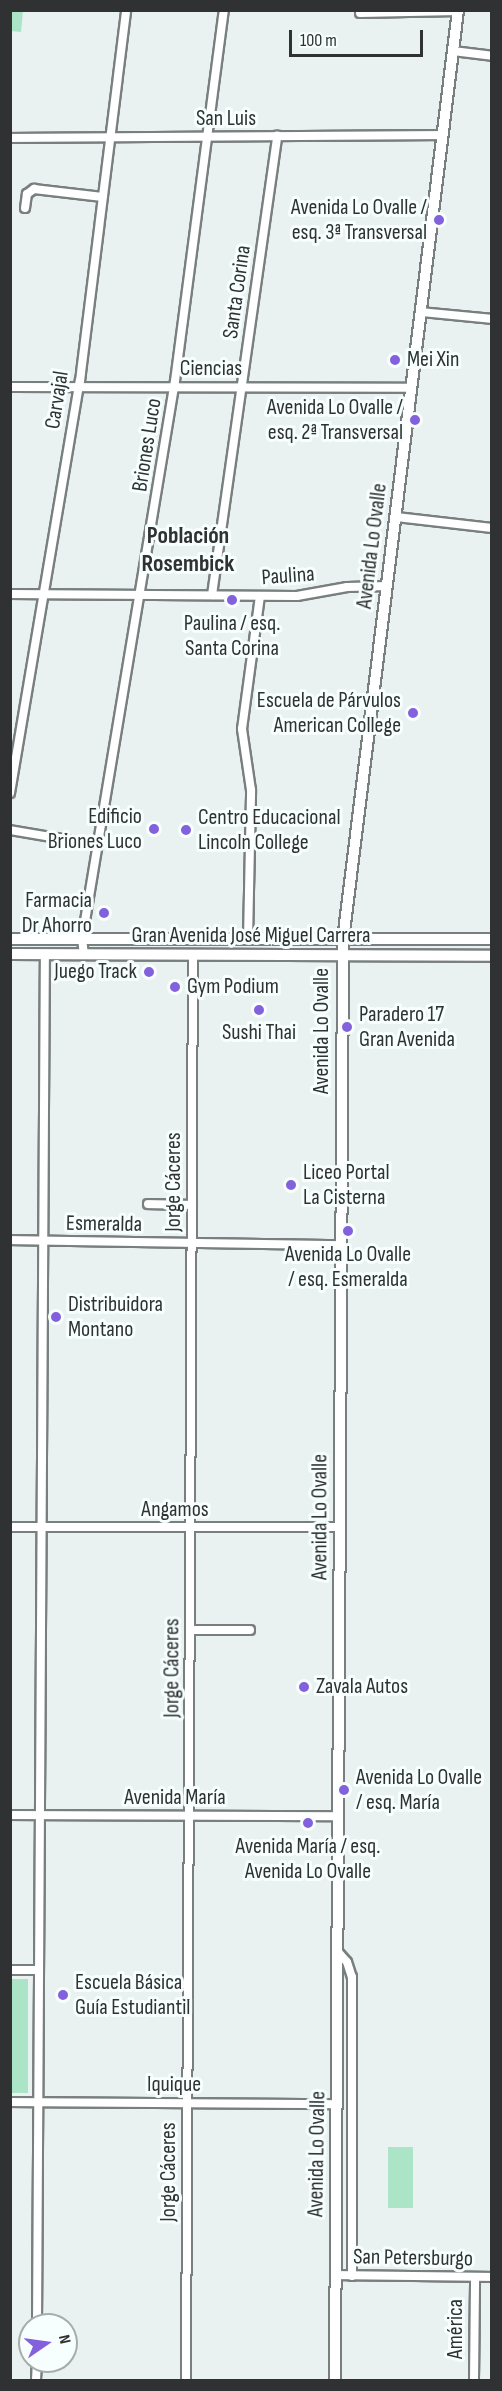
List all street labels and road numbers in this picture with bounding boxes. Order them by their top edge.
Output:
street label: San Luis [196,106,256,132]
street label: Santa Corina [217,244,257,340]
street label: Ciencias [180,356,242,382]
street label: Carvajal [39,369,75,431]
street label: Briones Luco [127,396,167,494]
street label: Avenida Lo Ovalle [351,482,393,610]
street label: Paulina [261,561,315,591]
street label: Gran Avenida José Miguel Carrera [131,923,371,949]
street label: Avenida Lo Ovalle [309,968,335,1094]
street label: Jorge Cáceres [161,1132,187,1232]
street label: Esmeralda [66,1210,142,1238]
street label: Avenida Lo Ovalle [307,1454,333,1580]
street label: Angamos [141,1497,209,1523]
street label: Jorge Cáceres [159,1618,185,1718]
street label: Avenida María [124,1785,226,1811]
street label: Iquique [147,2072,201,2098]
street label: Avenida Lo Ovalle [303,2091,331,2217]
street label: Jorge Cáceres [156,2122,182,2222]
street label: San Petersburgo [353,2244,473,2272]
street label: América [443,2299,469,2359]

